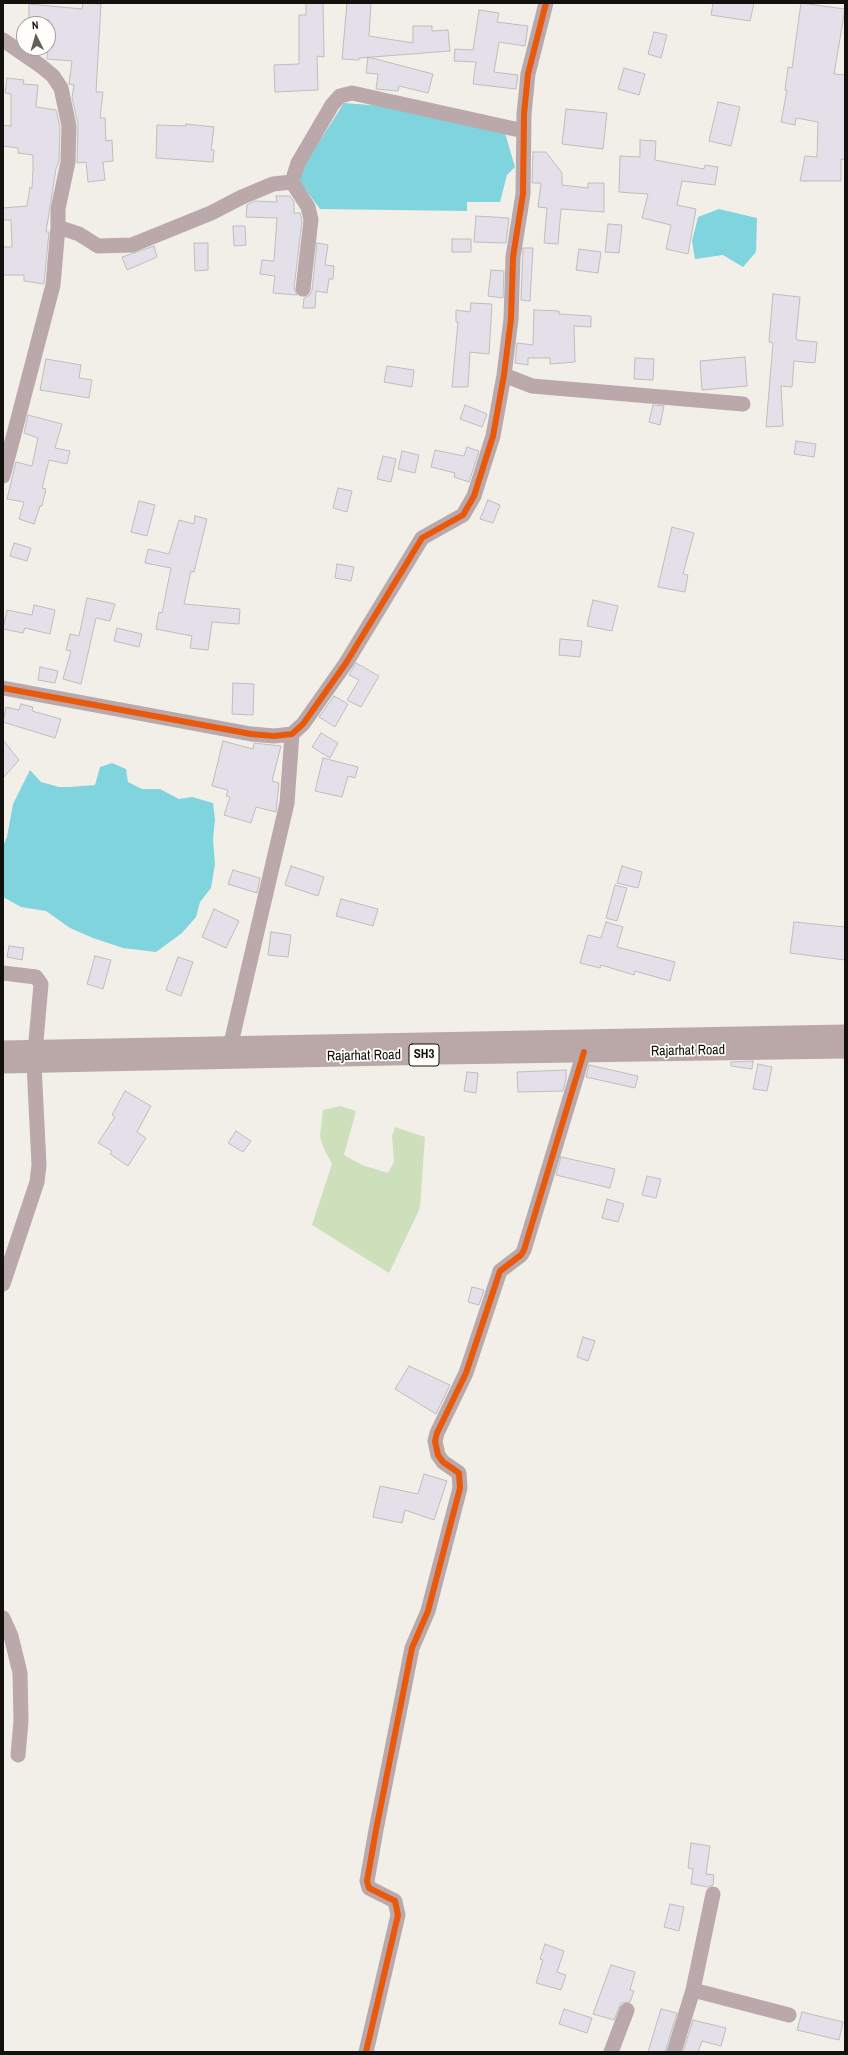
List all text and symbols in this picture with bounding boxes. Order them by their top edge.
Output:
north arrow [16,16,56,56]
text: N [31,18,39,32]
street label: Rajarhat Road [651,1042,725,1060]
road number: SH3 [409,1044,439,1066]
street label: Rajarhat Road [327,1047,401,1065]

